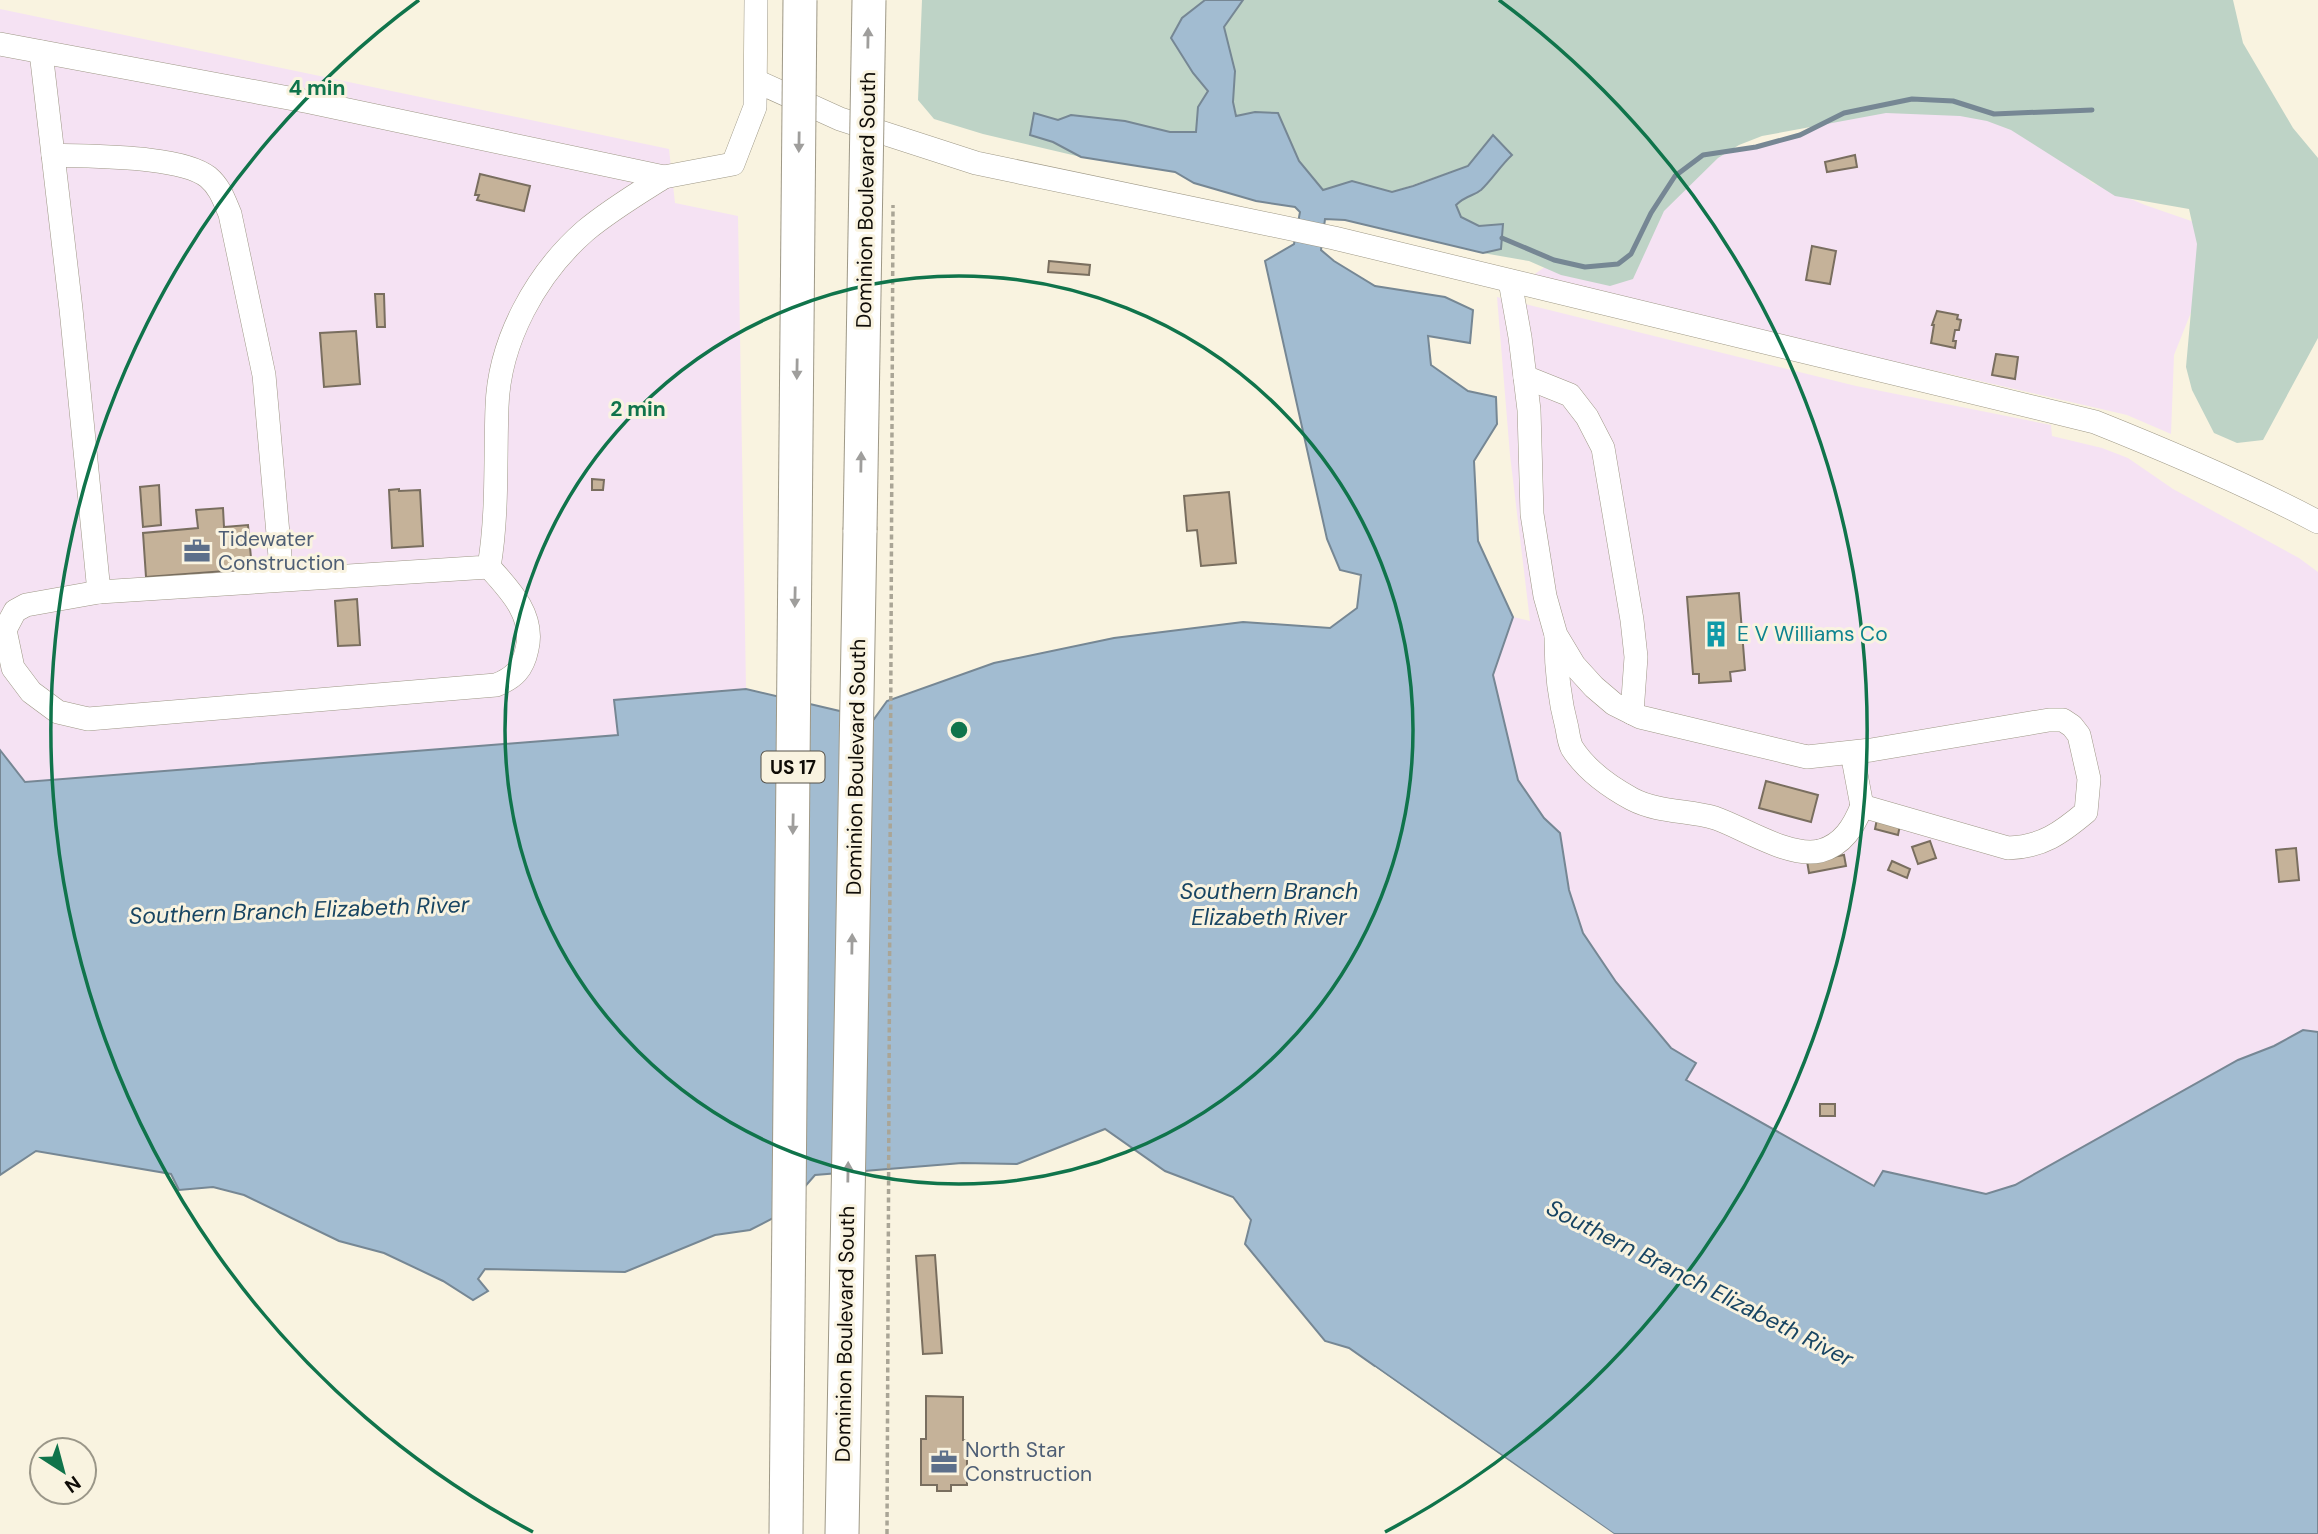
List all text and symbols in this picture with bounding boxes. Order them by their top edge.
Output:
one-way arrow [863,27,874,49]
street label: Dominion Boulevard South [850,72,882,328]
text: 4 min [288,74,346,102]
one-way arrow [793,131,805,153]
one-way arrow [791,358,803,380]
text: 2 min [610,395,666,423]
one-way arrow [855,450,867,472]
place label: Tidewater Construction [218,525,345,577]
office icon: Tidewater Construction [182,536,212,566]
one-way arrow [789,586,801,608]
building icon: E V Williams Co [1701,619,1731,649]
place label: E V Williams Co [1737,620,1888,648]
street label: Dominion Boulevard South [840,639,872,895]
centre of rings [947,718,971,742]
road number: US 17 [762,752,824,782]
one-way arrow [787,813,799,835]
water label: Southern Branch Elizabeth River [1180,876,1358,932]
water label: Southern Branch Elizabeth River [128,889,471,931]
one-way arrow [847,933,858,955]
one-way arrow [843,1161,854,1183]
water label: Southern Branch Elizabeth River [1541,1192,1860,1374]
street label: Dominion Boulevard South [829,1206,861,1462]
north arrow [28,1436,98,1506]
place label: North Star Construction [965,1436,1092,1488]
office icon: North Star Construction [929,1447,959,1477]
text: N [60,1470,86,1499]

